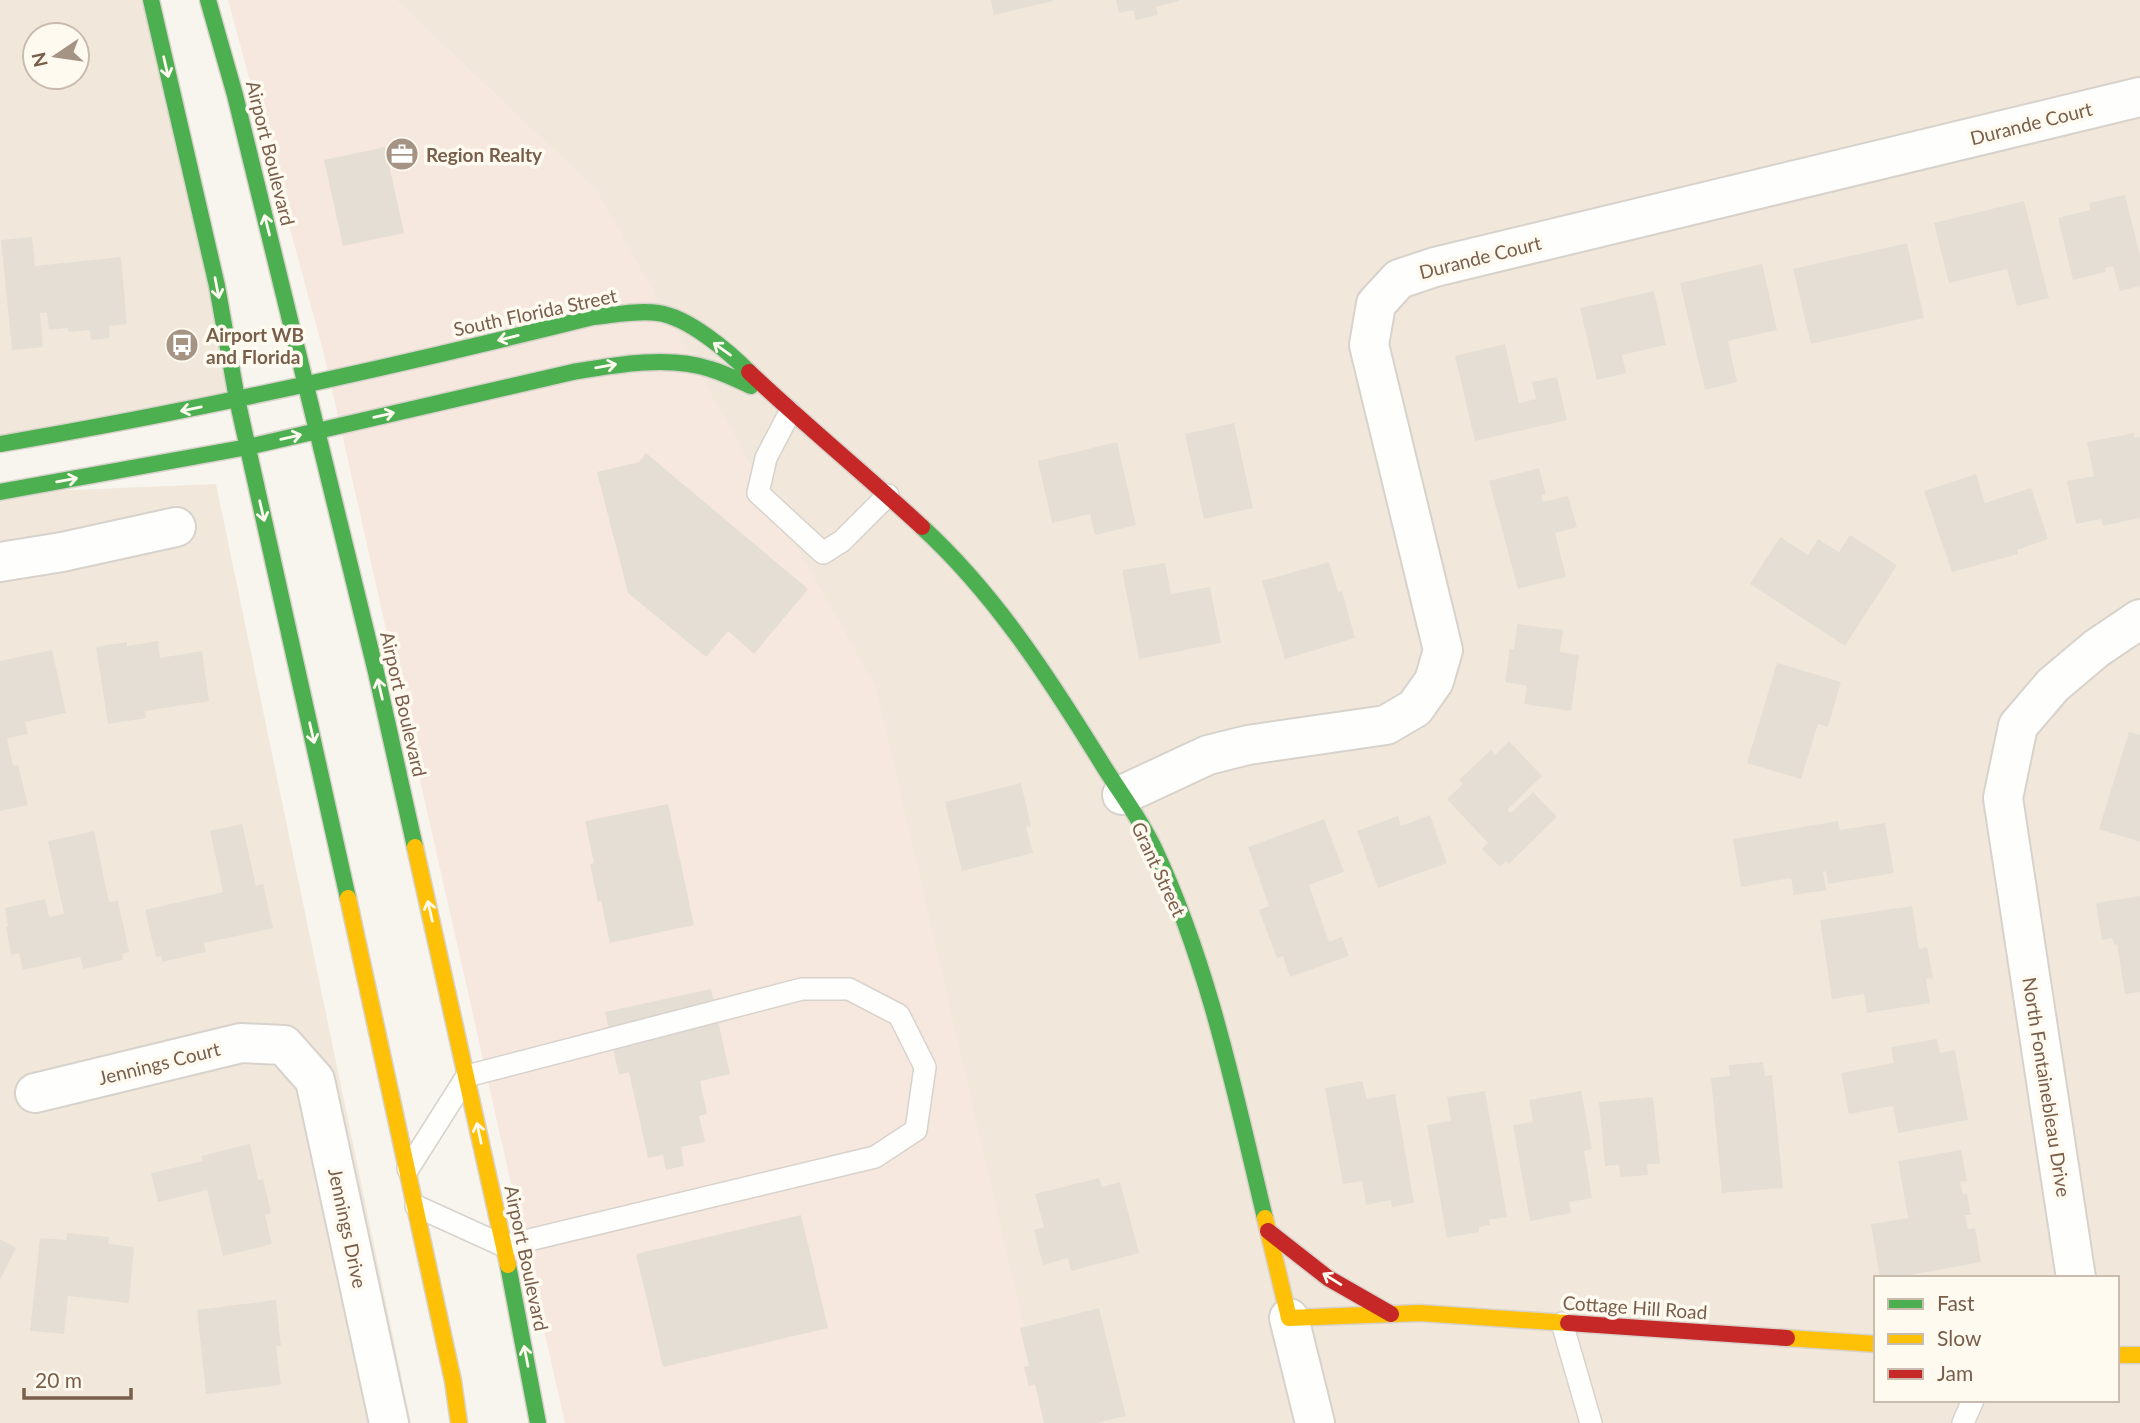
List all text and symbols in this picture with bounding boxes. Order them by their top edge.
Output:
north arrow [21,21,91,91]
text: N [26,50,52,70]
one-way arrow [160,55,173,77]
street label: Airport Boulevard [242,78,300,228]
street label: Durande Court [1968,97,2095,149]
office icon: Region Realty [383,135,421,173]
place label: Region Realty [426,143,543,166]
one-way arrow [260,214,273,237]
street label: Durande Court [1417,231,1544,283]
one-way arrow [210,276,224,299]
street label: South Florida Street [451,283,619,341]
place label: Airport WB and Florida [205,323,304,368]
bus stop icon: Airport WB and Florida [163,326,201,364]
one-way arrow [497,332,520,345]
one-way arrow [713,342,732,356]
one-way arrow [594,359,617,372]
one-way arrow [180,403,203,417]
one-way arrow [372,408,395,421]
one-way arrow [279,430,301,443]
one-way arrow [55,473,78,486]
one-way arrow [256,499,269,522]
street label: Airport Boulevard [376,629,432,779]
one-way arrow [372,678,386,701]
one-way arrow [305,721,319,744]
street label: Grant Street [1127,818,1191,920]
one-way arrow [422,900,436,923]
street label: North Fontainebleau Drive [2018,975,2076,1199]
street label: Jennings Court [96,1037,222,1089]
one-way arrow [472,1122,486,1145]
street label: Jennings Drive [324,1166,372,1290]
street label: Airport Boulevard [500,1183,554,1333]
one-way arrow [1322,1272,1342,1286]
legend [1874,1276,2119,1402]
street label: Cottage Hill Road [1562,1290,1708,1324]
text: Fast [1937,1290,1975,1315]
text: Slow [1937,1325,1982,1350]
one-way arrow [519,1345,532,1368]
scale bar [24,1356,131,1400]
text: Jam [1937,1360,1973,1385]
text: 20 m [35,1367,82,1392]

